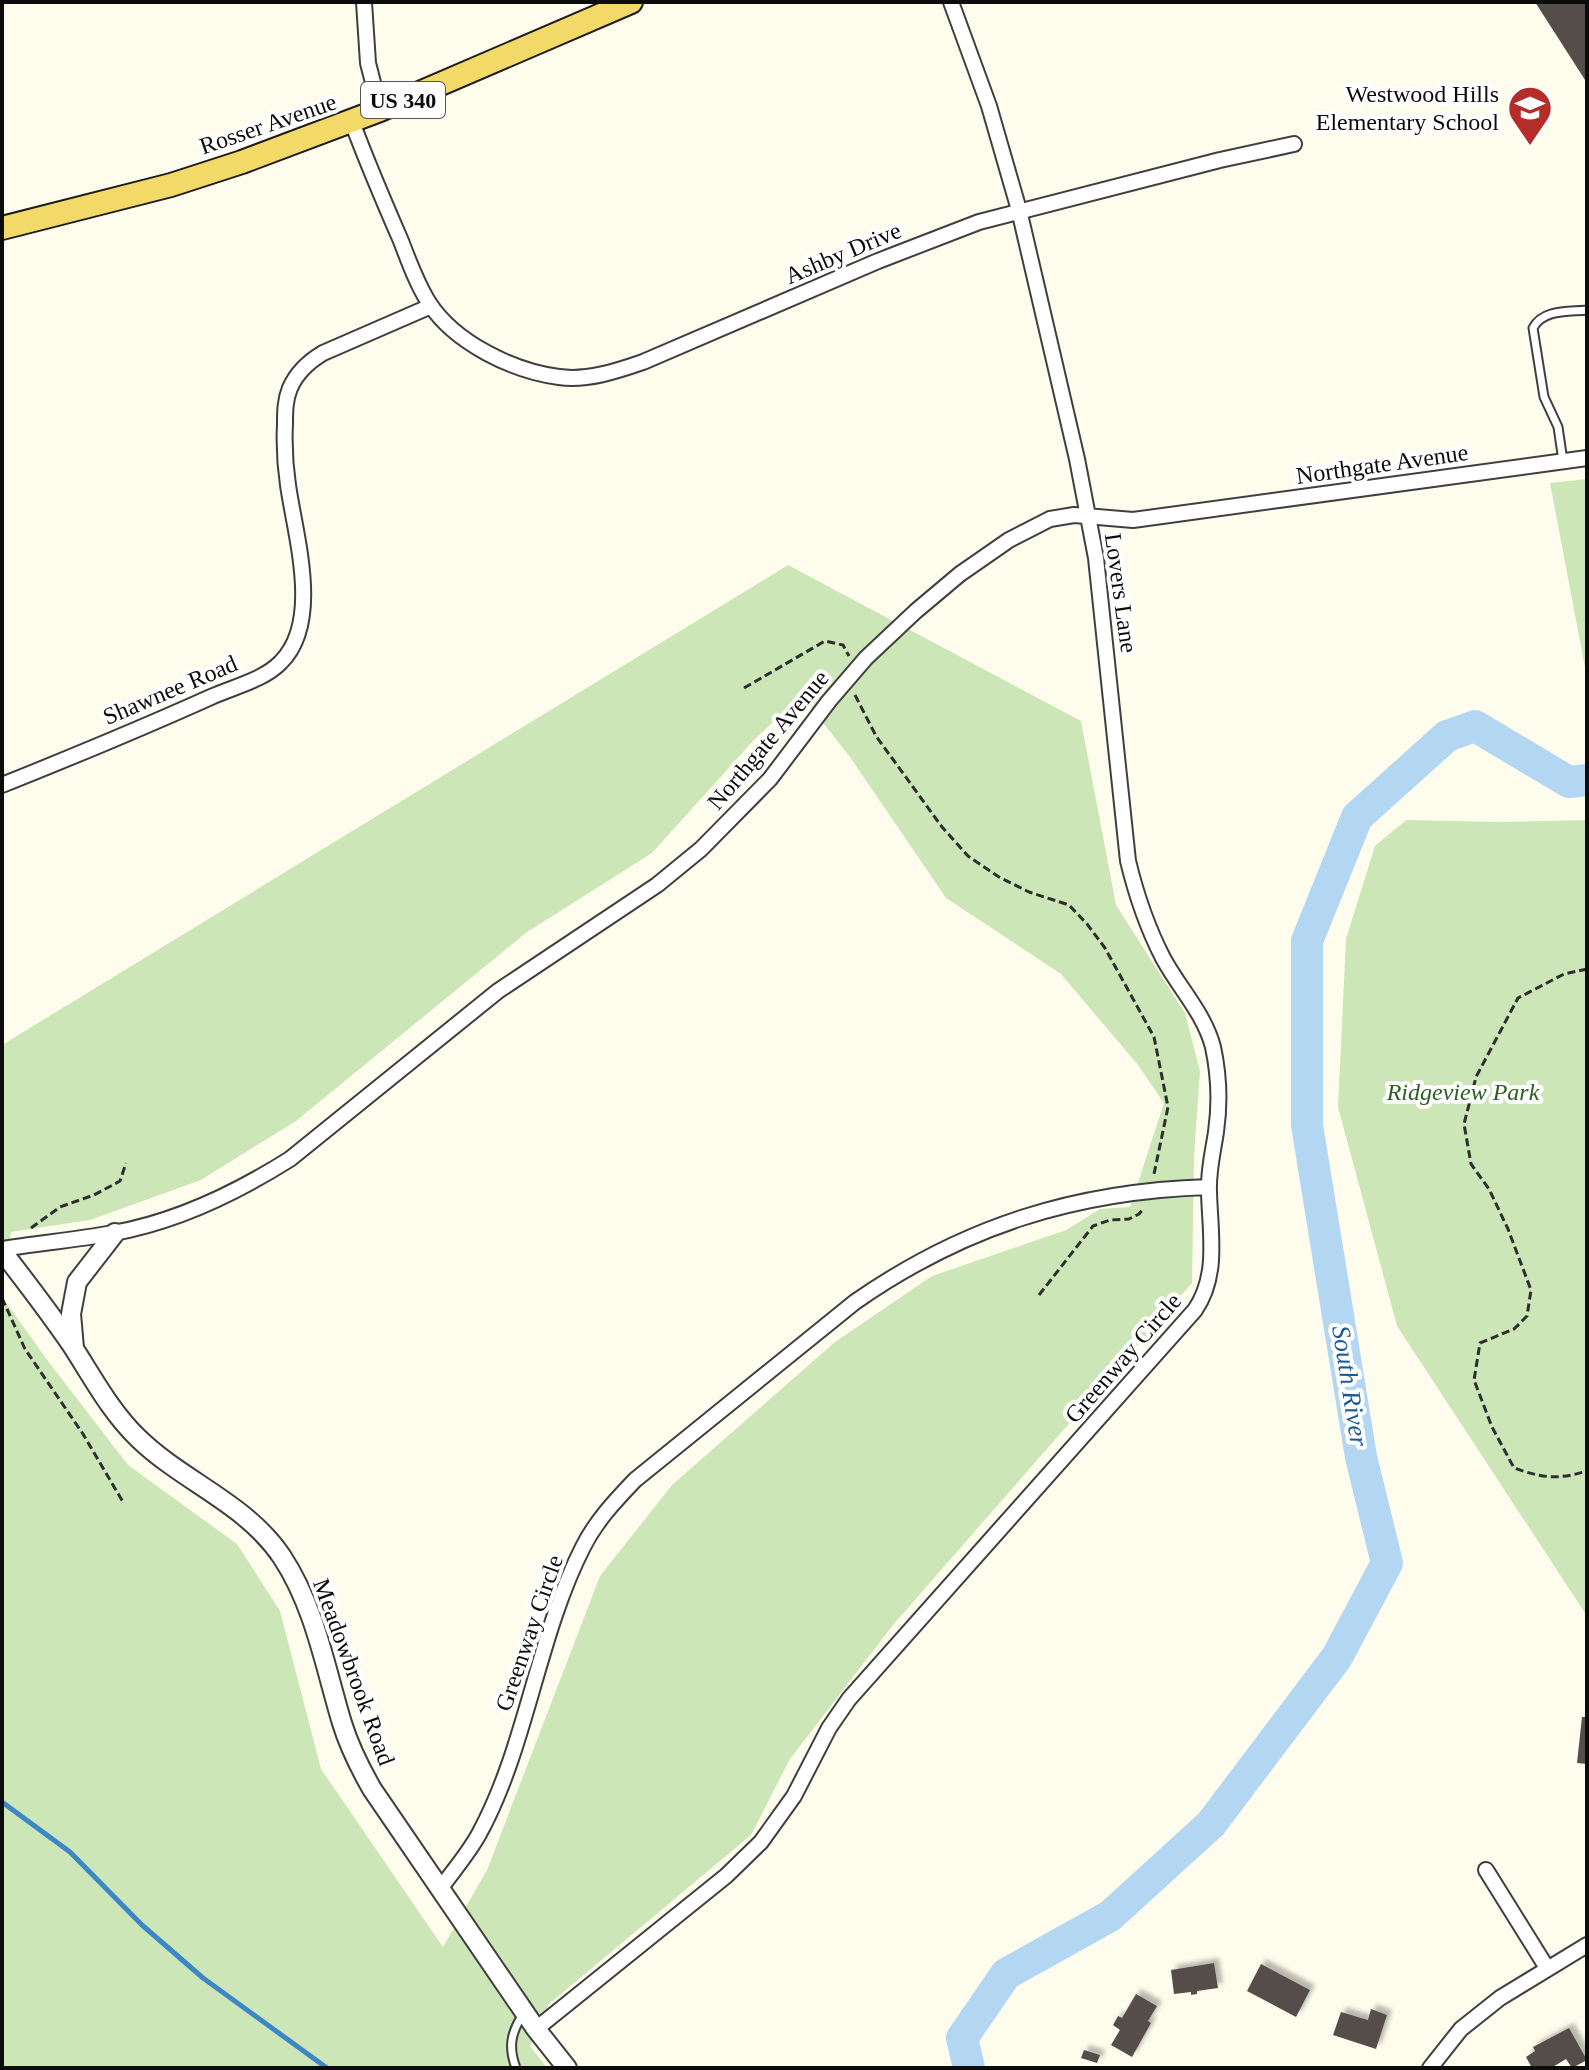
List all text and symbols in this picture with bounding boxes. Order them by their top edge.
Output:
place label: Westwood Hills Elementary School [1316,81,1499,135]
road number: US 340 [361,82,445,118]
school or university icon: Westwood Hills Elementary School [1506,84,1554,147]
street label: Rosser Avenue [196,88,340,160]
street label: Ashby Drive [781,217,905,289]
street label: Northgate Avenue [1294,439,1470,489]
street label: Lovers Lane [1100,531,1142,655]
street label: Shawnee Road [99,650,241,730]
street label: Northgate Avenue [702,665,834,815]
park label: Ridgeview Park [1386,1079,1540,1105]
street label: Greenway Circle [1060,1288,1186,1428]
water label: South River [1326,1323,1374,1449]
street label: Greenway Circle [490,1552,568,1714]
street label: Meadowbrook Road [308,1575,400,1769]

